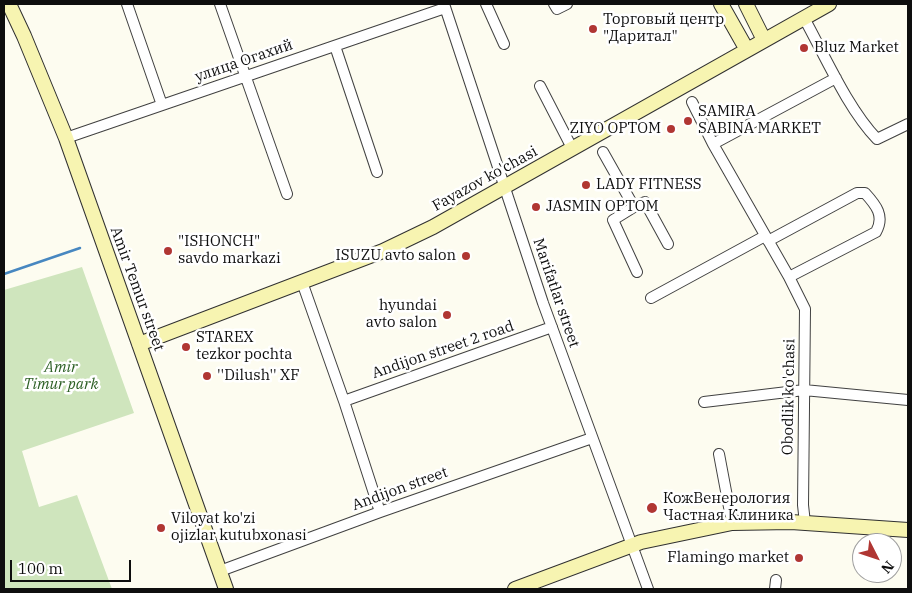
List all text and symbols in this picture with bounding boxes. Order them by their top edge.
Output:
place label: Торговый центр "Даритал" [603,11,724,46]
marker: Торговый центр "Даритал" [587,23,599,35]
street label: улица Огахий [193,36,295,86]
place label: Bluz Market [814,39,899,57]
marker: Bluz Market [798,42,810,54]
place label: SAMIRA SABINA MARKET [698,103,821,138]
marker: SAMIRA SABINA MARKET [682,115,694,127]
place label: ZIYO OPTOM [569,120,661,138]
marker: ZIYO OPTOM [665,123,677,135]
street label: Fayazov ko'chasi [429,143,541,215]
place label: LADY FITNESS [596,176,702,194]
marker: LADY FITNESS [580,179,592,191]
place label: JASMIN OPTOM [546,198,659,216]
marker: JASMIN OPTOM [530,201,542,213]
street label: Amir Temur street [106,224,168,354]
place label: "ISHONCH" savdo markazi [178,233,281,268]
street label: Marifatlar street [529,236,583,350]
marker: "ISHONCH" savdo markazi [162,245,174,257]
place label: ISUZU avto salon [336,247,456,265]
marker: ISUZU avto salon [460,250,472,262]
place label: hyundai avto salon [366,297,437,332]
marker: hyundai avto salon [441,309,453,321]
street label: Andijon street 2 road [370,317,516,383]
place label: STAREX tezkor pochta [196,329,293,364]
street label: Obodlik ko'chasi [779,339,799,455]
marker: STAREX tezkor pochta [180,341,192,353]
park label: Amir Timur park [23,359,99,394]
place label: ''Dilush'' XF [217,367,300,385]
marker: ''Dilush'' XF [201,370,213,382]
street label: Andijon street [350,463,450,515]
place label: КожВенерология Частная Клиника [663,490,794,525]
marker: КожВенерология Частная Клиника [645,501,659,515]
place label: Viloyat ko'zi ojizlar kutubxonasi [171,510,307,545]
marker: Viloyat ko'zi ojizlar kutubxonasi [155,522,167,534]
north arrow [852,533,902,583]
place label: Flamingo market [667,549,789,567]
scale bar [12,550,134,582]
marker: Flamingo market [793,552,805,564]
text: N [877,557,898,577]
text: 100 m [18,559,63,578]

